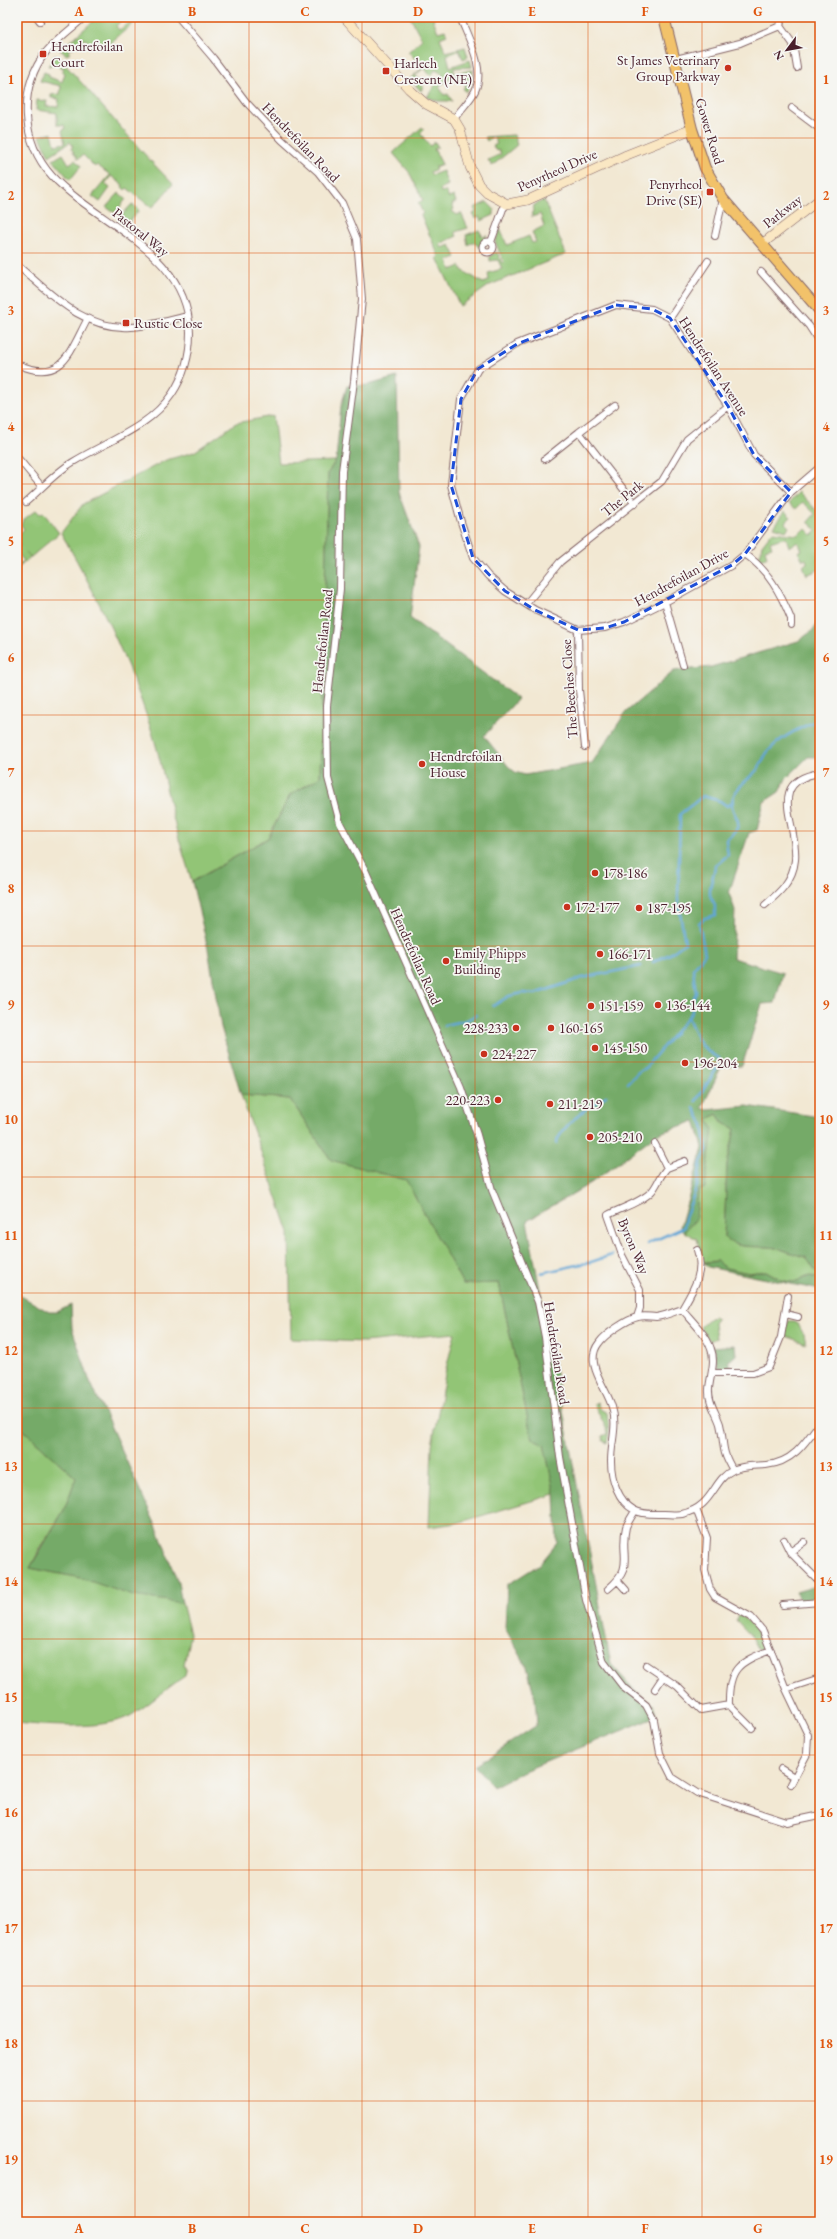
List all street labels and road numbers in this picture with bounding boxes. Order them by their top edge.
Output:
street label: Gower Road [691,96,729,167]
street label: Hendrefoilan Road [258,98,344,186]
street label: Penyrheol Drive [514,144,600,196]
street label: Parkway [759,190,806,232]
street label: Pastoral Way [109,204,174,261]
street label: Hendrefoilan Avenue [675,313,753,420]
street label: The Park [597,475,647,520]
street label: Hendrefoilan Drive [631,543,732,610]
street label: Hendrefoilan Road [308,587,336,694]
street label: The Beeches Close [557,638,581,739]
street label: Hendrefoilan Road [387,905,446,1008]
street label: Byron Way [614,1215,654,1278]
street label: Hendrefoilan Road [540,1300,574,1407]

